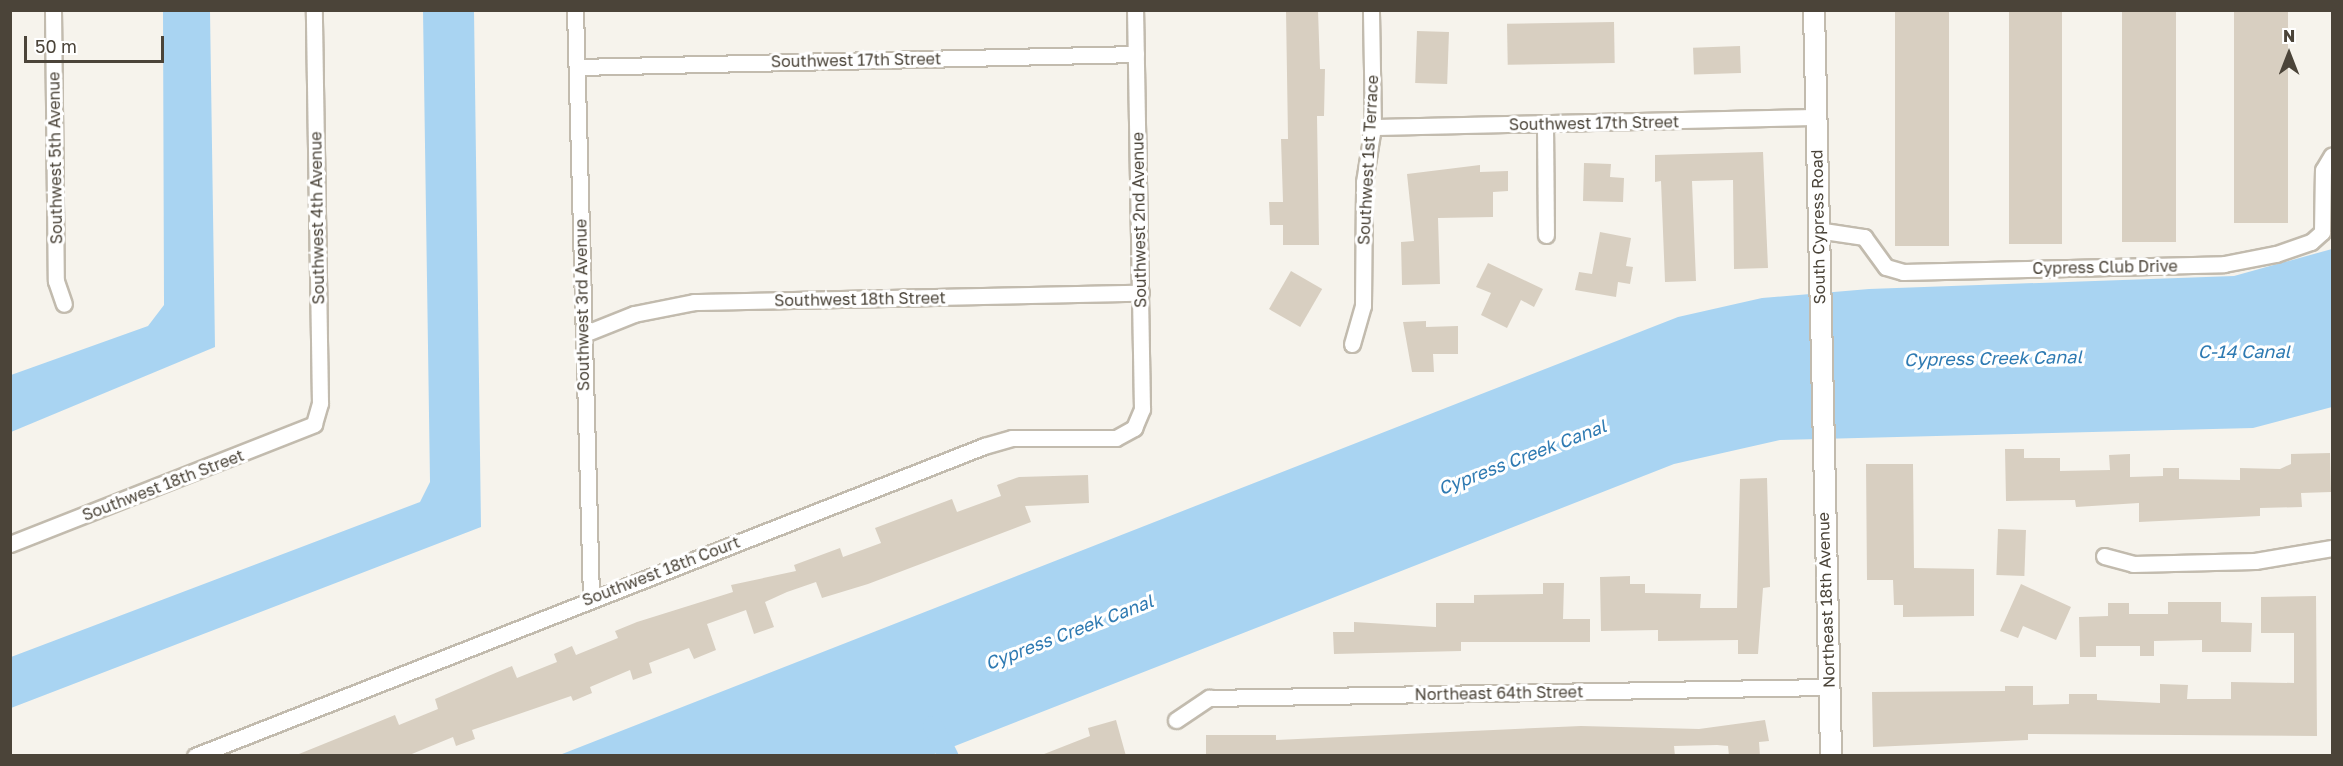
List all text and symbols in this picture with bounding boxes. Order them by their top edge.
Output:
scale bar [27,24,166,62]
north arrow [2259,24,2319,84]
text: N [2283,26,2295,46]
text: 50 m [35,35,77,57]
street label: Southwest 17th Street [771,49,941,71]
street label: Southwest 5th Avenue [44,72,66,244]
street label: Southwest 1st Terrace [1354,74,1382,246]
street label: Southwest 17th Street [1509,112,1679,134]
street label: Southwest 4th Avenue [306,131,328,305]
street label: Southwest 2nd Avenue [1128,132,1150,308]
street label: South Cypress Road [1807,149,1829,305]
street label: Southwest 3rd Avenue [571,219,593,391]
street label: Cypress Club Drive [2032,256,2178,278]
street label: Southwest 18th Street [774,288,946,310]
water label: C-14 Canal [2198,340,2290,362]
water label: Cypress Creek Canal [1904,346,2082,370]
water label: Cypress Creek Canal [1435,415,1609,499]
street label: Southwest 18th Street [79,445,247,525]
street label: Northeast 18th Avenue [1813,512,1839,688]
street label: Southwest 18th Court [579,532,743,610]
water label: Cypress Creek Canal [982,590,1156,674]
street label: Northeast 64th Street [1414,682,1584,704]

